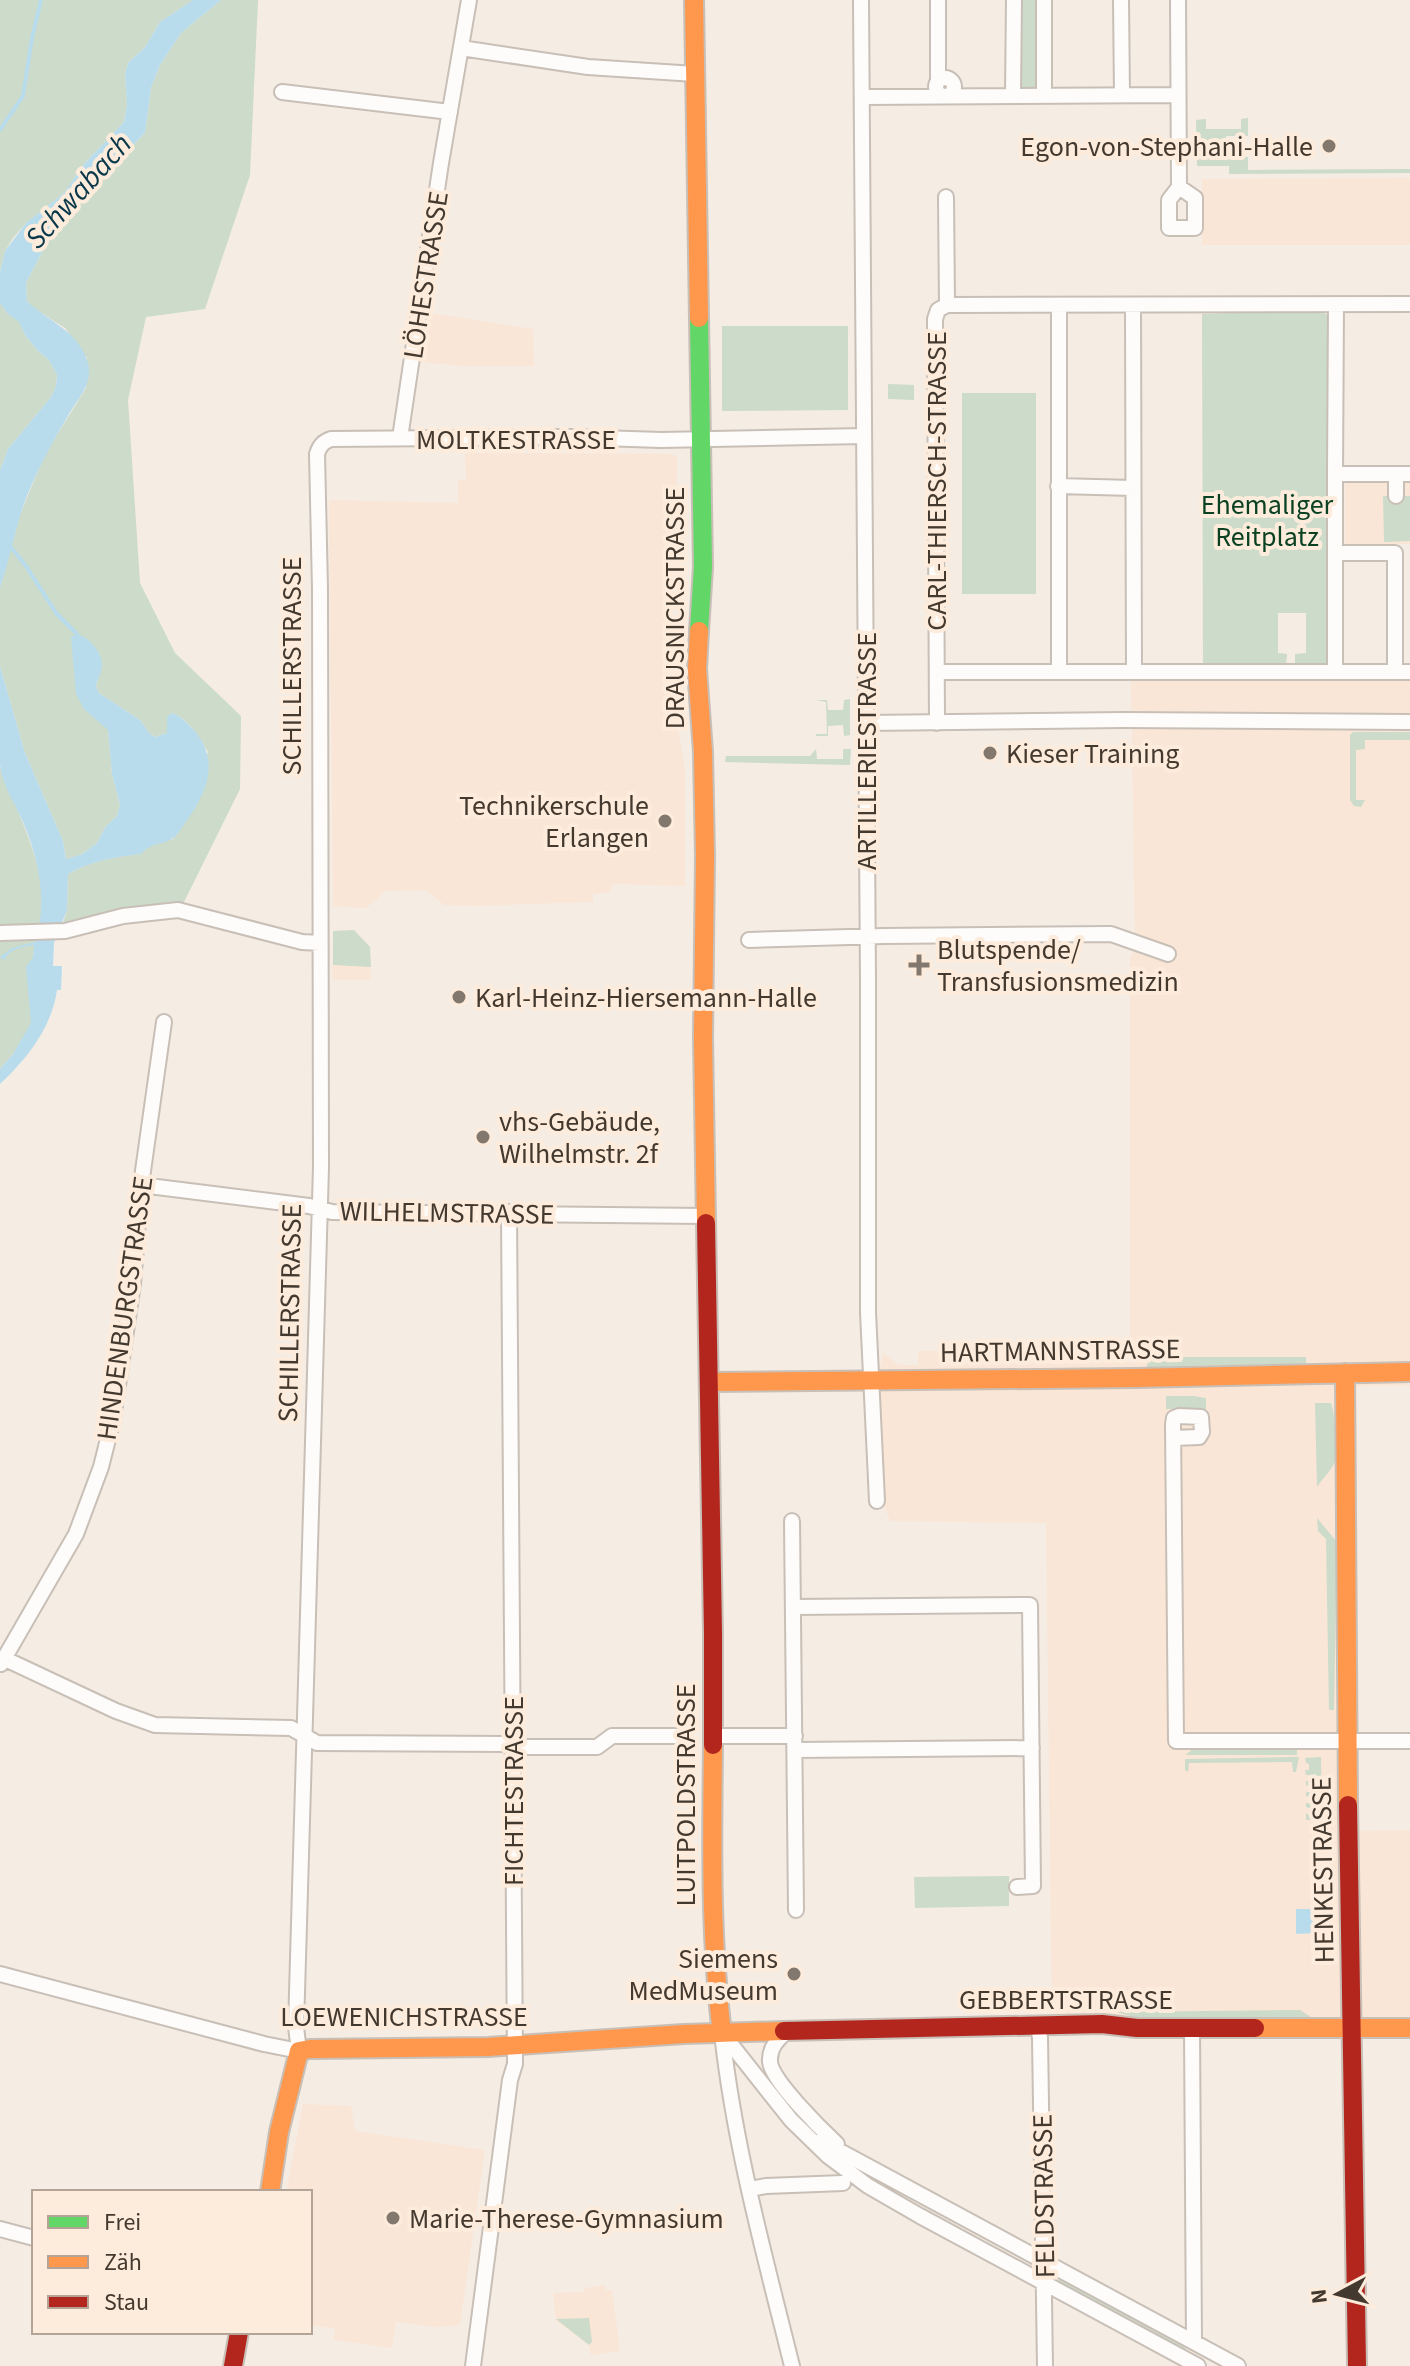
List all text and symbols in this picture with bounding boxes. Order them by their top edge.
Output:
water label: Schwabach [15,124,142,258]
place label: Egon-von-Stephani-Halle [1020,127,1313,167]
marker: Egon-von-Stephani-Halle [1320,137,1338,155]
street label: LÖHESTRASSE [393,188,459,362]
street label: CARL-THIERSCH-STRASSE [917,331,957,631]
street label: MOLTKESTRASSE [416,420,616,460]
park label: Ehemaliger Reitplatz [1201,485,1334,557]
street label: DRAUSNICKSTRASSE [655,487,695,729]
street label: SCHILLERSTRASSE [272,557,312,775]
street label: ARTILLERIESTRASSE [847,632,887,870]
place label: Kieser Training [1006,734,1179,774]
marker: Kieser Training [981,744,999,762]
place label: Technikerschule Erlangen [459,786,649,858]
marker: Technikerschule Erlangen [656,812,674,830]
place label: Blutspende/ Transfusionsmedizin [937,930,1179,1002]
marker: Blutspende/ Transfusionsmedizin [908,954,930,976]
place label: Karl-Heinz-Hiersemann-Halle [475,978,817,1018]
marker: Karl-Heinz-Hiersemann-Halle [450,988,468,1006]
place label: vhs-Gebäude, Wilhelmstr. 2f [499,1102,660,1174]
marker: vhs-Gebäude, Wilhelmstr. 2f [474,1128,492,1146]
street label: HINDENBURGSTRASSE [87,1174,163,1443]
street label: WILHELMSTRASSE [339,1191,555,1235]
street label: SCHILLERSTRASSE [268,1203,312,1423]
street label: HARTMANNSTRASSE [939,1329,1181,1373]
street label: LUITPOLDSTRASSE [666,1683,706,1907]
street label: FICHTESTRASSE [494,1696,534,1886]
street label: HENKESTRASSE [1301,1776,1345,1964]
place label: Siemens MedMuseum [629,1939,778,2011]
marker: Siemens MedMuseum [785,1965,803,1983]
street label: GEBBERTSTRASSE [959,1980,1173,2020]
street label: LOEWENICHSTRASSE [280,1997,528,2037]
street label: FELDSTRASSE [1023,2114,1065,2278]
legend [32,2190,312,2334]
place label: Marie-Therese-Gymnasium [409,2199,724,2239]
text: Frei [104,2205,141,2240]
marker: Marie-Therese-Gymnasium [384,2209,402,2227]
text: Zäh [104,2245,142,2280]
north arrow [1298,2254,1378,2334]
text: Stau [104,2285,149,2320]
text: N [1302,2287,1336,2306]

